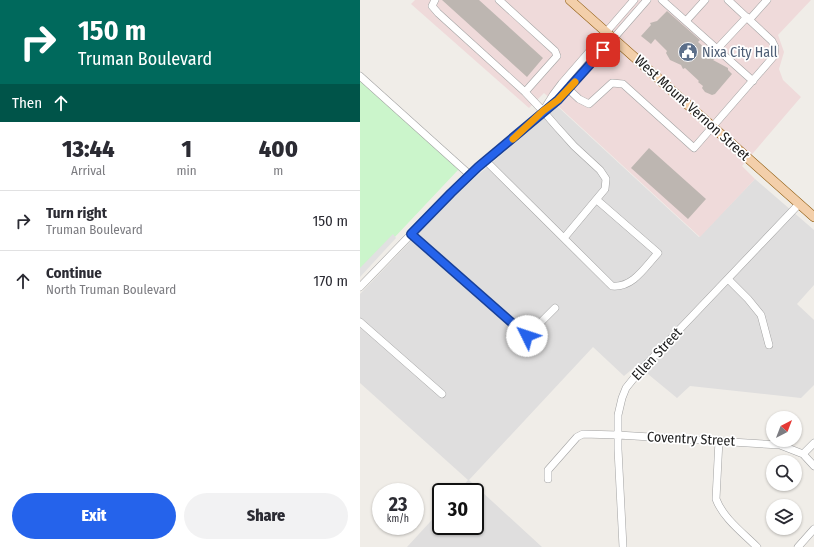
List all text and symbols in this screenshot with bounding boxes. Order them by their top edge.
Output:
text: 150 m [78,14,146,47]
icon: right [12,16,64,68]
pin [586,33,620,67]
icon: arrive [592,39,614,61]
public building icon: Nixa City Hall [677,41,699,63]
place label: Nixa City Hall [702,44,778,61]
text: Truman Boulevard [78,48,212,70]
street label: West Mount Vernon Street [631,52,754,165]
icon: ahead [50,92,72,114]
text: Then [12,94,42,112]
text: 13:44 [62,135,115,163]
text: 1 [181,135,192,163]
text: 400 [259,135,298,163]
text: Arrival [71,163,106,178]
text: min [177,163,197,178]
text: m [273,163,283,178]
text: Turn right [46,204,107,222]
icon: right [12,210,34,232]
text: 150 m [312,212,348,230]
text: Truman Boulevard [46,222,143,237]
text: Continue [46,264,102,282]
icon: ahead [12,270,34,292]
text: 170 m [313,272,348,290]
text: North Truman Boulevard [46,282,176,297]
position arrow [506,315,548,357]
street label: Ellen Street [628,324,686,384]
north arrow [766,411,802,447]
map controls [766,411,802,535]
street label: Coventry Street [647,428,736,450]
button: search [766,455,802,491]
speed limit sign: 30 [432,483,484,535]
text: 23 [389,492,407,516]
button: Exit [12,493,176,539]
button: Share [184,493,348,539]
button: layers [766,499,802,535]
text: km/h [387,513,409,525]

